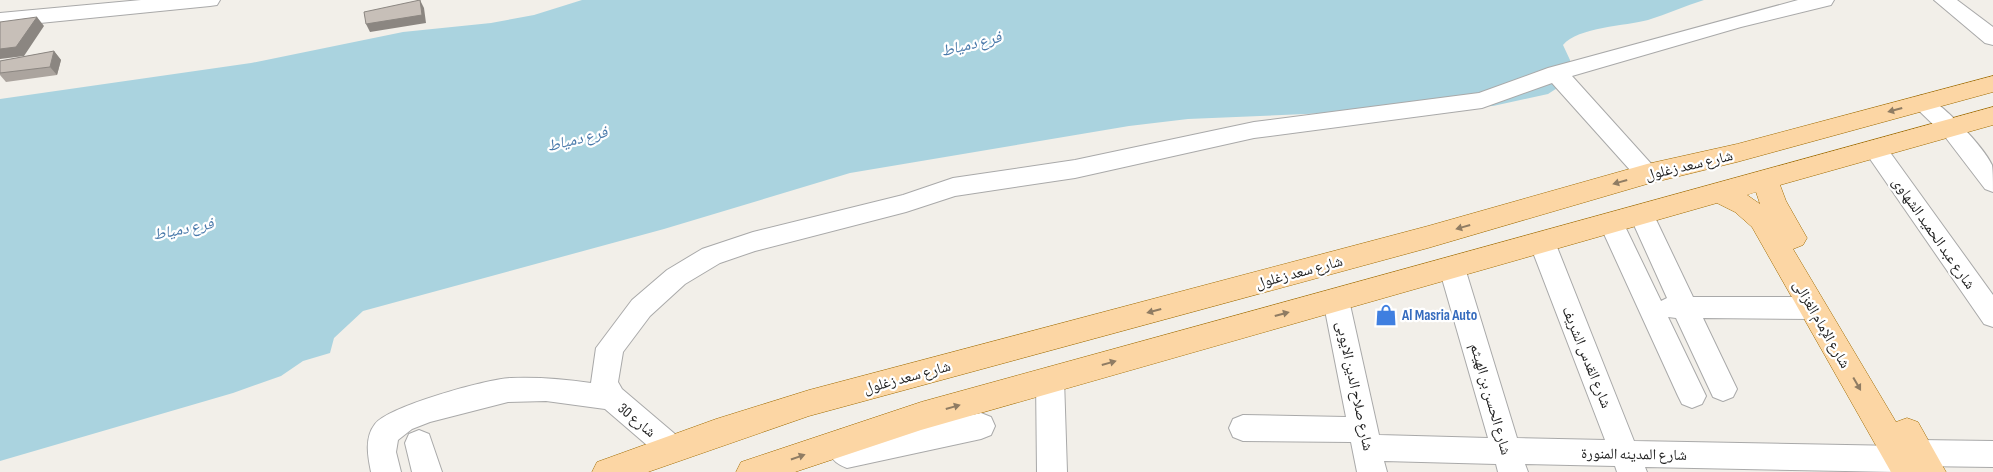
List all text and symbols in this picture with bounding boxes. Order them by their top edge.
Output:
water label: فرع دمياط [939,28,1005,61]
one-way arrow [1888,106,1903,114]
water label: فرع دمياط [545,123,611,156]
street label: شارع سعد زغلول [1643,146,1735,185]
street label: شارع عبد الحميد الشهاوى [1888,173,1979,293]
one-way arrow [1612,179,1627,187]
water label: فرع دمياط [151,214,216,245]
one-way arrow [1456,224,1471,232]
street label: شارع سعد زغلول [1253,252,1345,293]
street label: شارع الإمام الغزالى [1789,277,1855,372]
shop icon: Al Masria Auto [1373,302,1399,328]
street label: شارع القدس الشريف [1557,303,1616,411]
place label: Al Masria Auto [1401,306,1477,325]
one-way arrow [1147,307,1162,315]
one-way arrow [1275,310,1290,318]
street label: شارع صلاح الدين الايوبى [1332,320,1378,453]
street label: شارع الحسن بن الهيثم [1466,341,1516,457]
street label: شارع سعد زغلول [861,357,953,398]
one-way arrow [1102,358,1117,366]
one-way arrow [1852,378,1861,391]
street label: شارع 30 [614,399,660,442]
one-way arrow [945,402,960,410]
street label: شارع المدينه المنورة [1581,444,1687,465]
one-way arrow [791,452,806,460]

